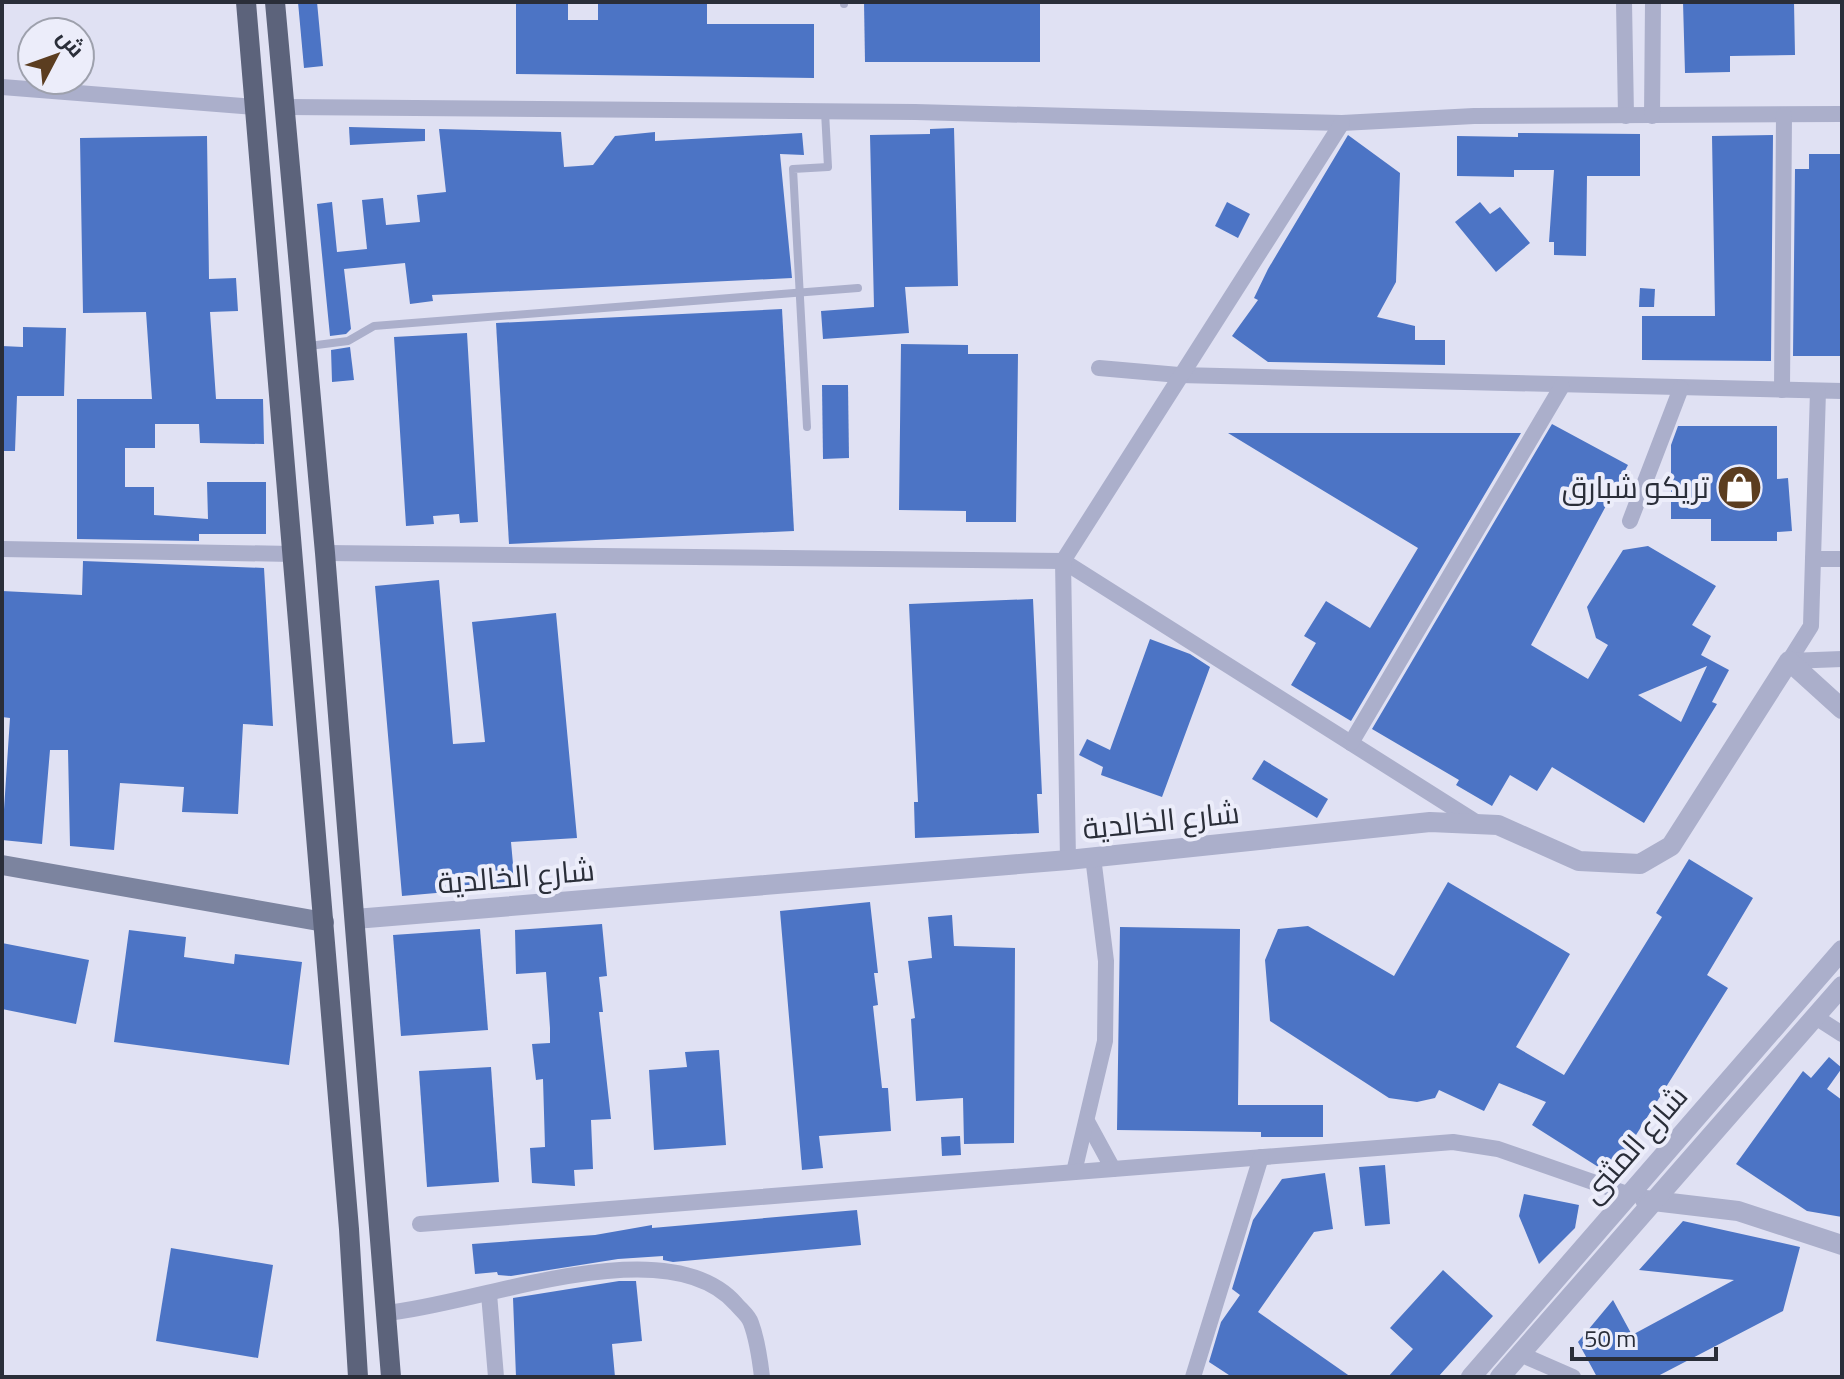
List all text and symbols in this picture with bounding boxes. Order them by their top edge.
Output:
north arrow [16,16,96,96]
text: ش [49,21,93,65]
shop icon: تريكو شبارق [1716,463,1764,511]
place label: تريكو شبارق [1562,464,1709,510]
street label: شارع الخالدية [1080,789,1242,851]
street label: شارع الخالدية [435,846,597,906]
street label: شارع المثنى [1570,1075,1698,1213]
scale bar [1572,1311,1716,1361]
text: 50 m [1584,1320,1636,1356]

